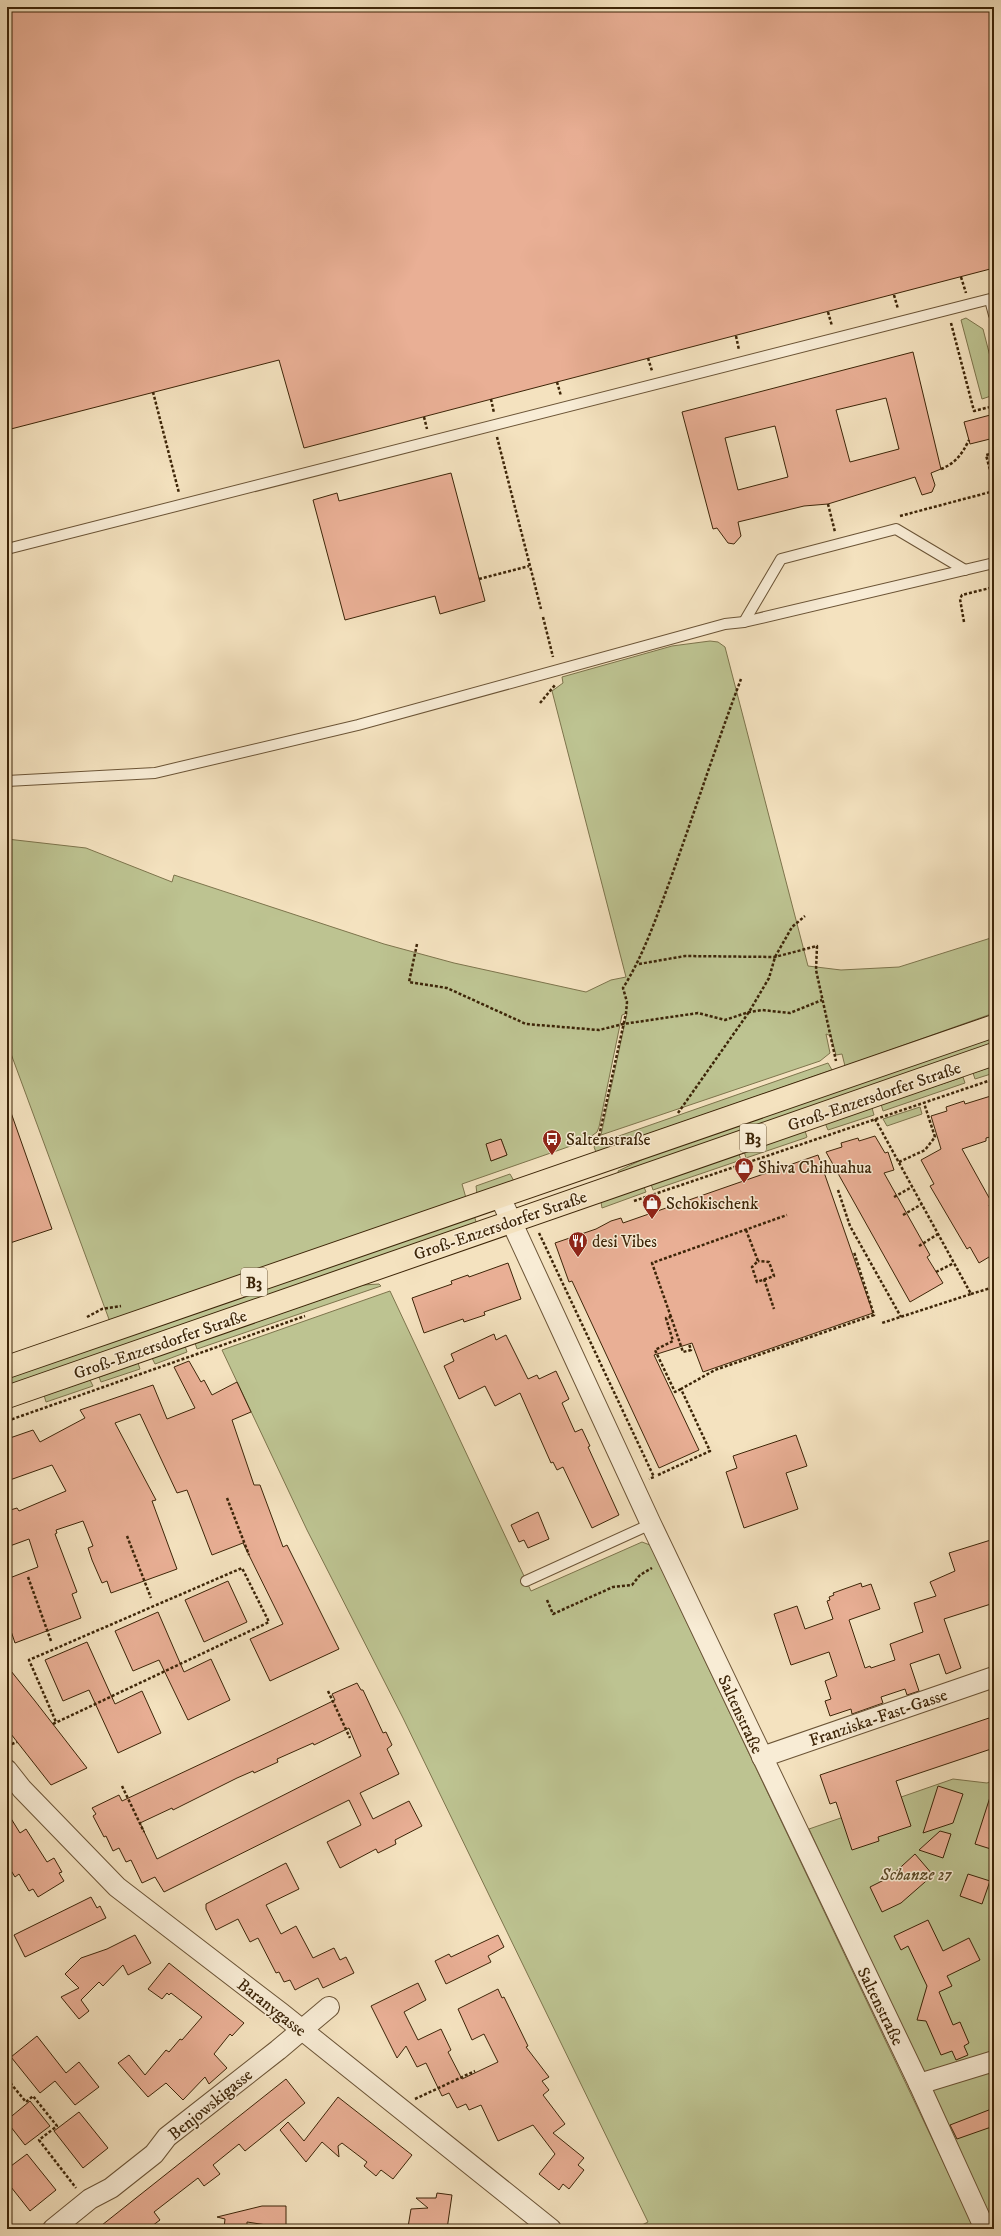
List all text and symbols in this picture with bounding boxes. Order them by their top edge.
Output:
street label: Groß-Enzersdorfer Straße [785,1057,964,1137]
road number: B3 [740,1124,766,1152]
bus stop icon: Saltenstraße [541,1128,563,1156]
place label: Saltenstraße [566,1129,651,1151]
shop icon: Shiva Chihuahua [733,1156,755,1184]
place label: Shiva Chihuahua [758,1157,872,1179]
street label: Groß-Enzersdorfer Straße [411,1186,590,1266]
shop icon: Schokischenk [641,1192,663,1220]
place label: Schokischenk [666,1193,759,1215]
restaurant icon: desi Vibes [567,1230,589,1258]
place label: desi Vibes [592,1231,657,1253]
road number: B3 [241,1268,267,1296]
street label: Groß-Enzersdorfer Straße [71,1305,250,1385]
street label: Saltenstraße [712,1671,768,1757]
street label: Franziska-Fast-Gasse [806,1684,950,1752]
park label: Schanze 27 [880,1864,952,1886]
street label: Saltenstraße [852,1964,909,2049]
street label: Baranygasse [232,1974,311,2042]
street label: Benjowskigasse [164,2064,257,2146]

